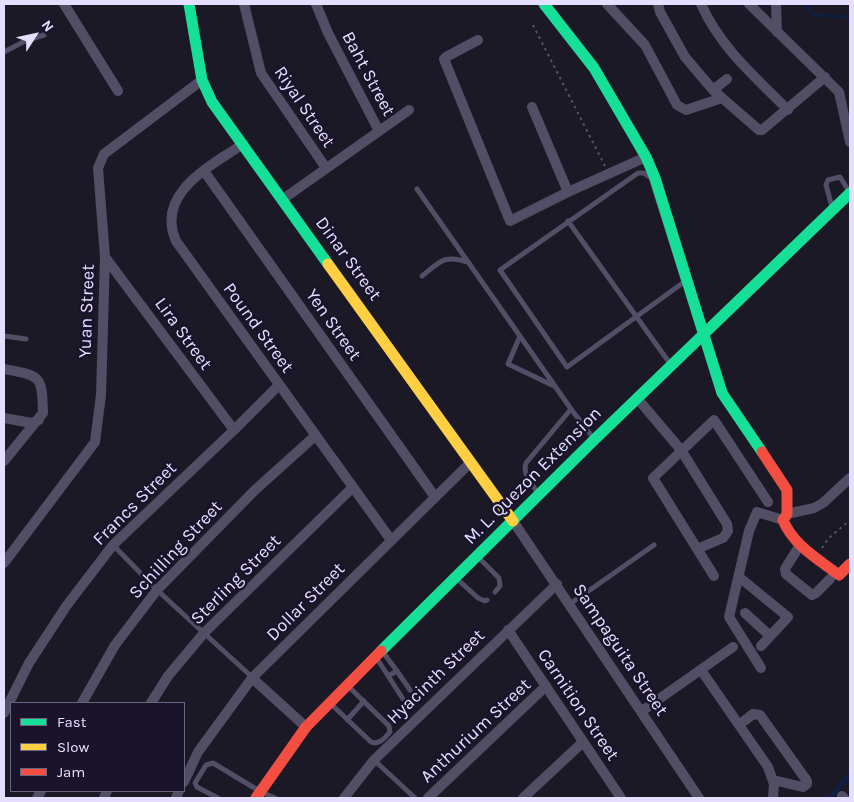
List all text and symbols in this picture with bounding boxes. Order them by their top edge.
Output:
north arrow [10,10,60,60]
text: N [38,17,58,35]
street label: Baht Street [337,28,399,120]
street label: Riyal Street [269,62,339,152]
street label: Dinar Street [310,213,386,305]
street label: Yuan Street [75,264,99,358]
street label: Pound Street [218,279,298,377]
street label: Yen Street [300,285,366,365]
street label: Lira Street [150,294,216,374]
street label: M. L. Quezon Extension [460,403,606,549]
street label: Francs Street [89,458,181,550]
street label: Schilling Street [125,496,227,604]
street label: Sterling Street [186,530,286,630]
street label: Dollar Street [262,558,350,646]
street label: Sampaguita Street [568,580,672,720]
street label: Hyacinth Street [383,625,489,729]
street label: Carnition Street [533,645,623,765]
street label: Anthurium Street [416,674,536,788]
legend [10,702,185,792]
text: Fast [57,713,86,731]
text: Slow [57,738,89,756]
text: Jam [57,763,85,781]

